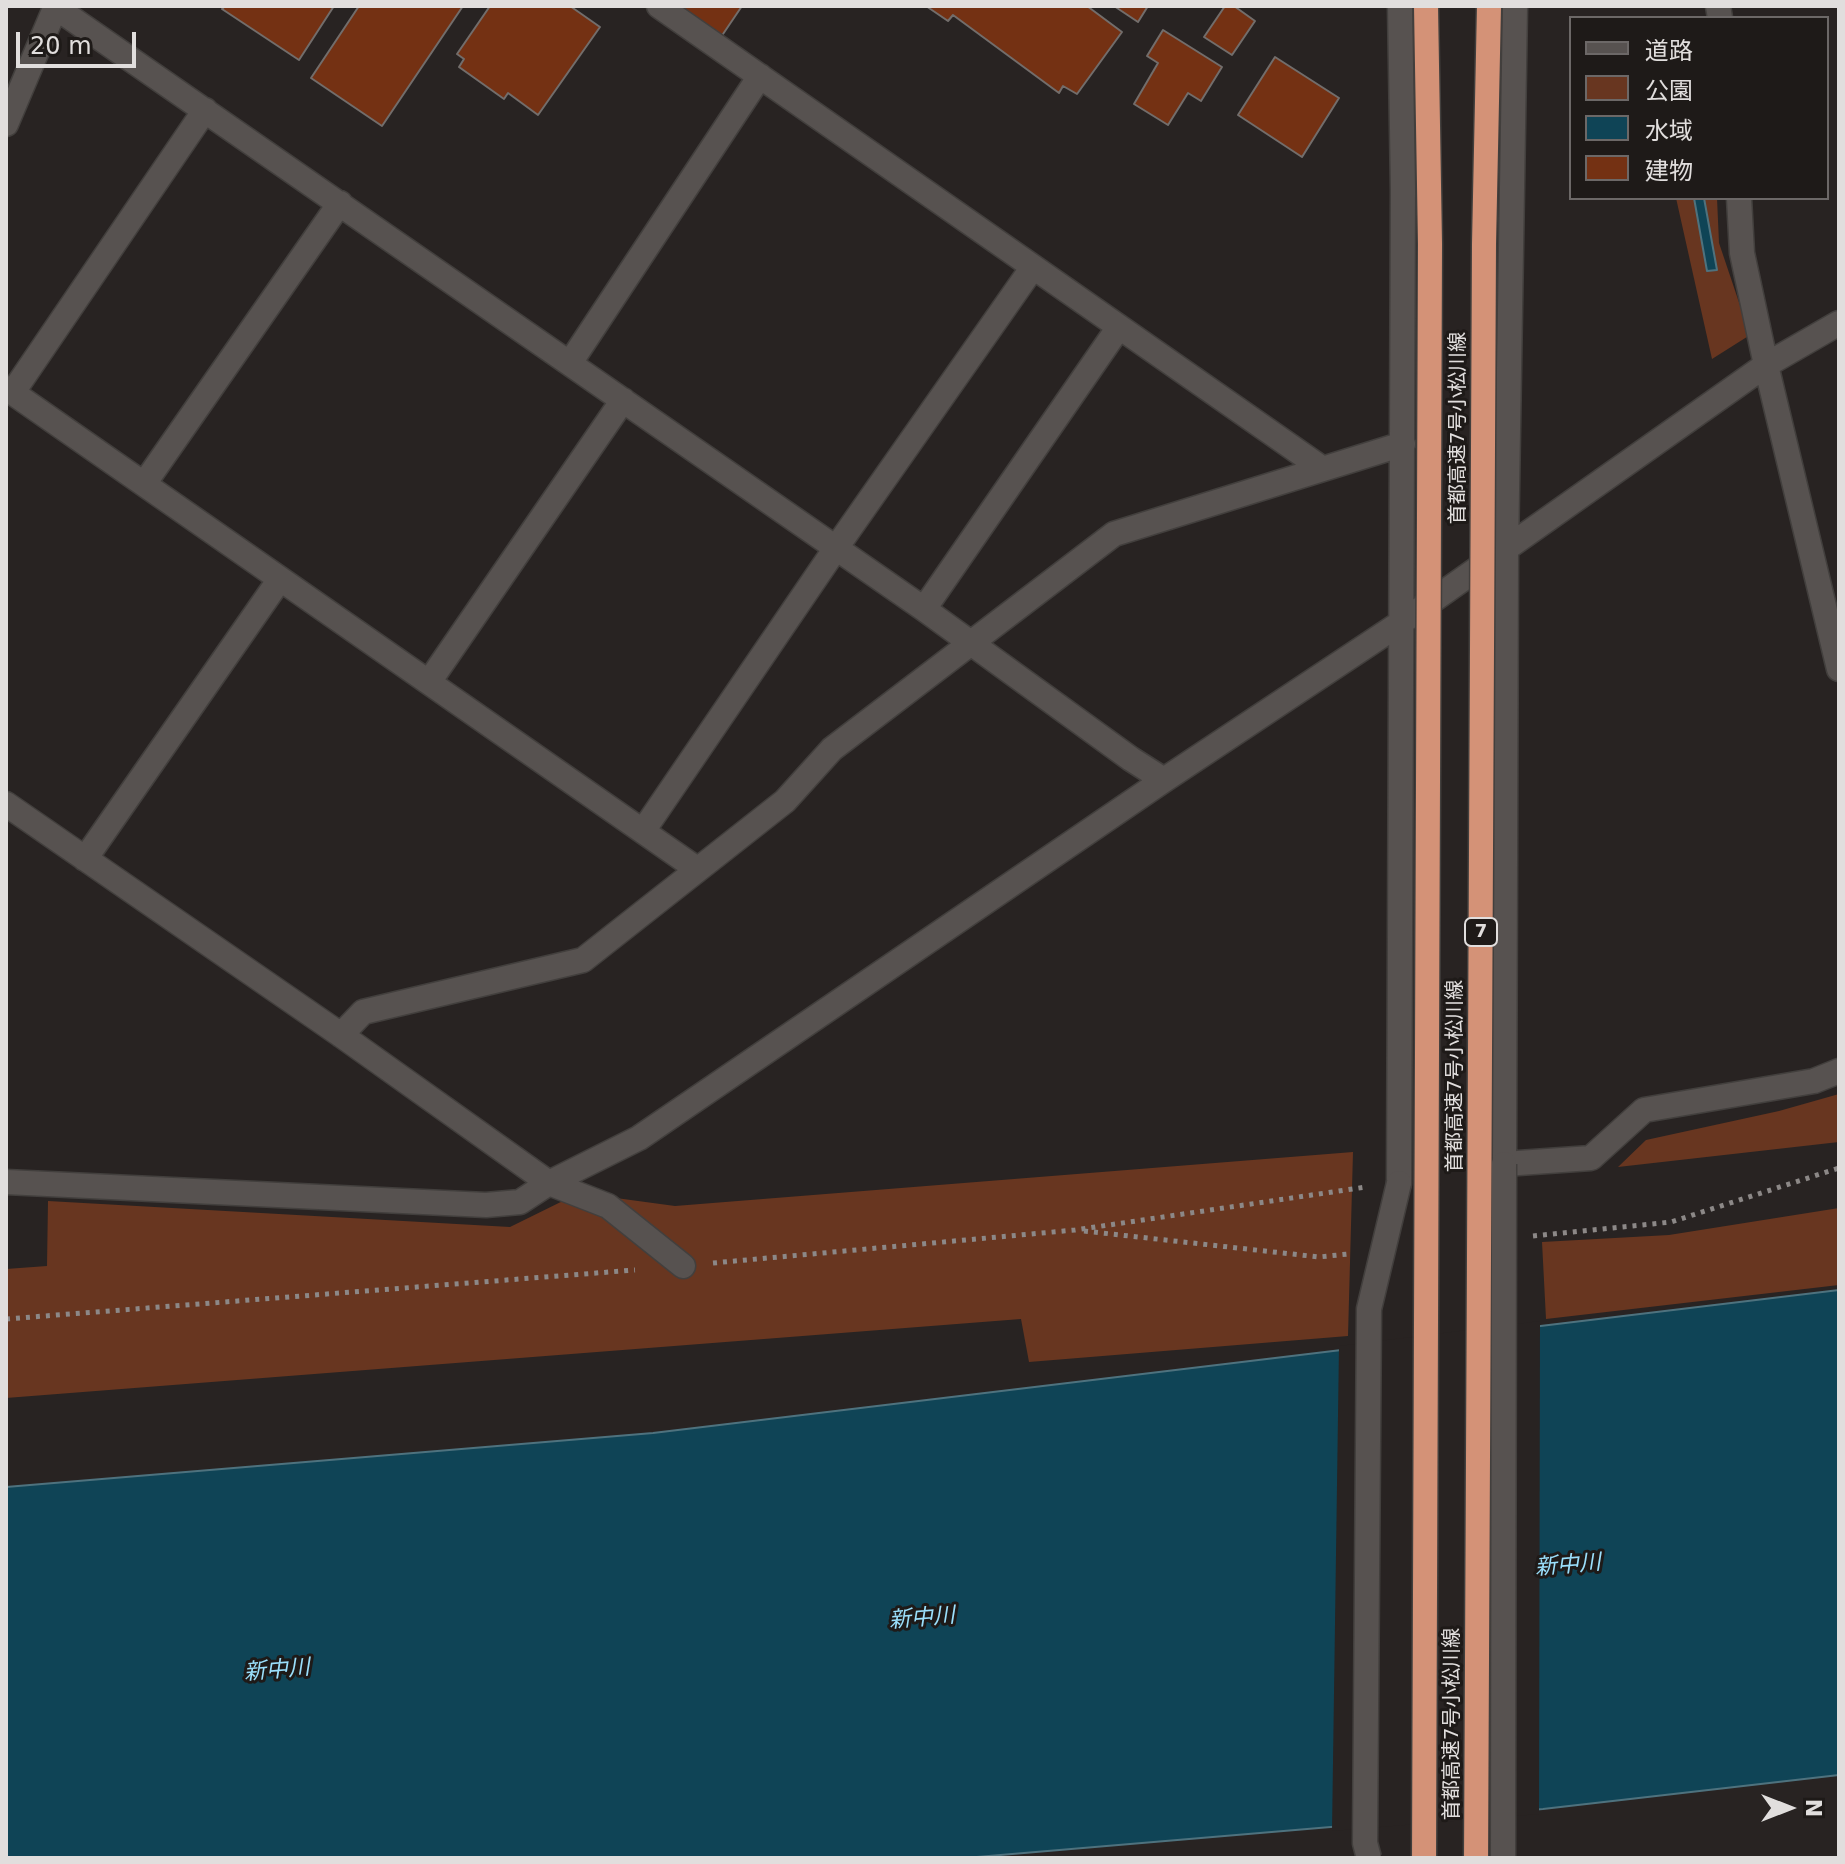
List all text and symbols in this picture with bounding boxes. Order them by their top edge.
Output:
scale bar [20,16,140,66]
legend [1569,16,1829,200]
text: 20 m [30,32,92,60]
text: 道路 [1645,37,1693,65]
text: 公園 [1645,77,1693,105]
text: 水域 [1645,117,1693,145]
text: 建物 [1645,157,1693,185]
street label: 首都高速7号小松川線 [1447,332,1471,524]
road number: 7 [1465,918,1497,946]
street label: 首都高速7号小松川線 [1444,980,1468,1172]
water label: 新中川 [1534,1550,1602,1582]
water label: 新中川 [888,1603,956,1635]
street label: 首都高速7号小松川線 [1441,1628,1465,1820]
water label: 新中川 [243,1655,311,1687]
north arrow [1749,1768,1829,1848]
text: N [1801,1799,1826,1817]

